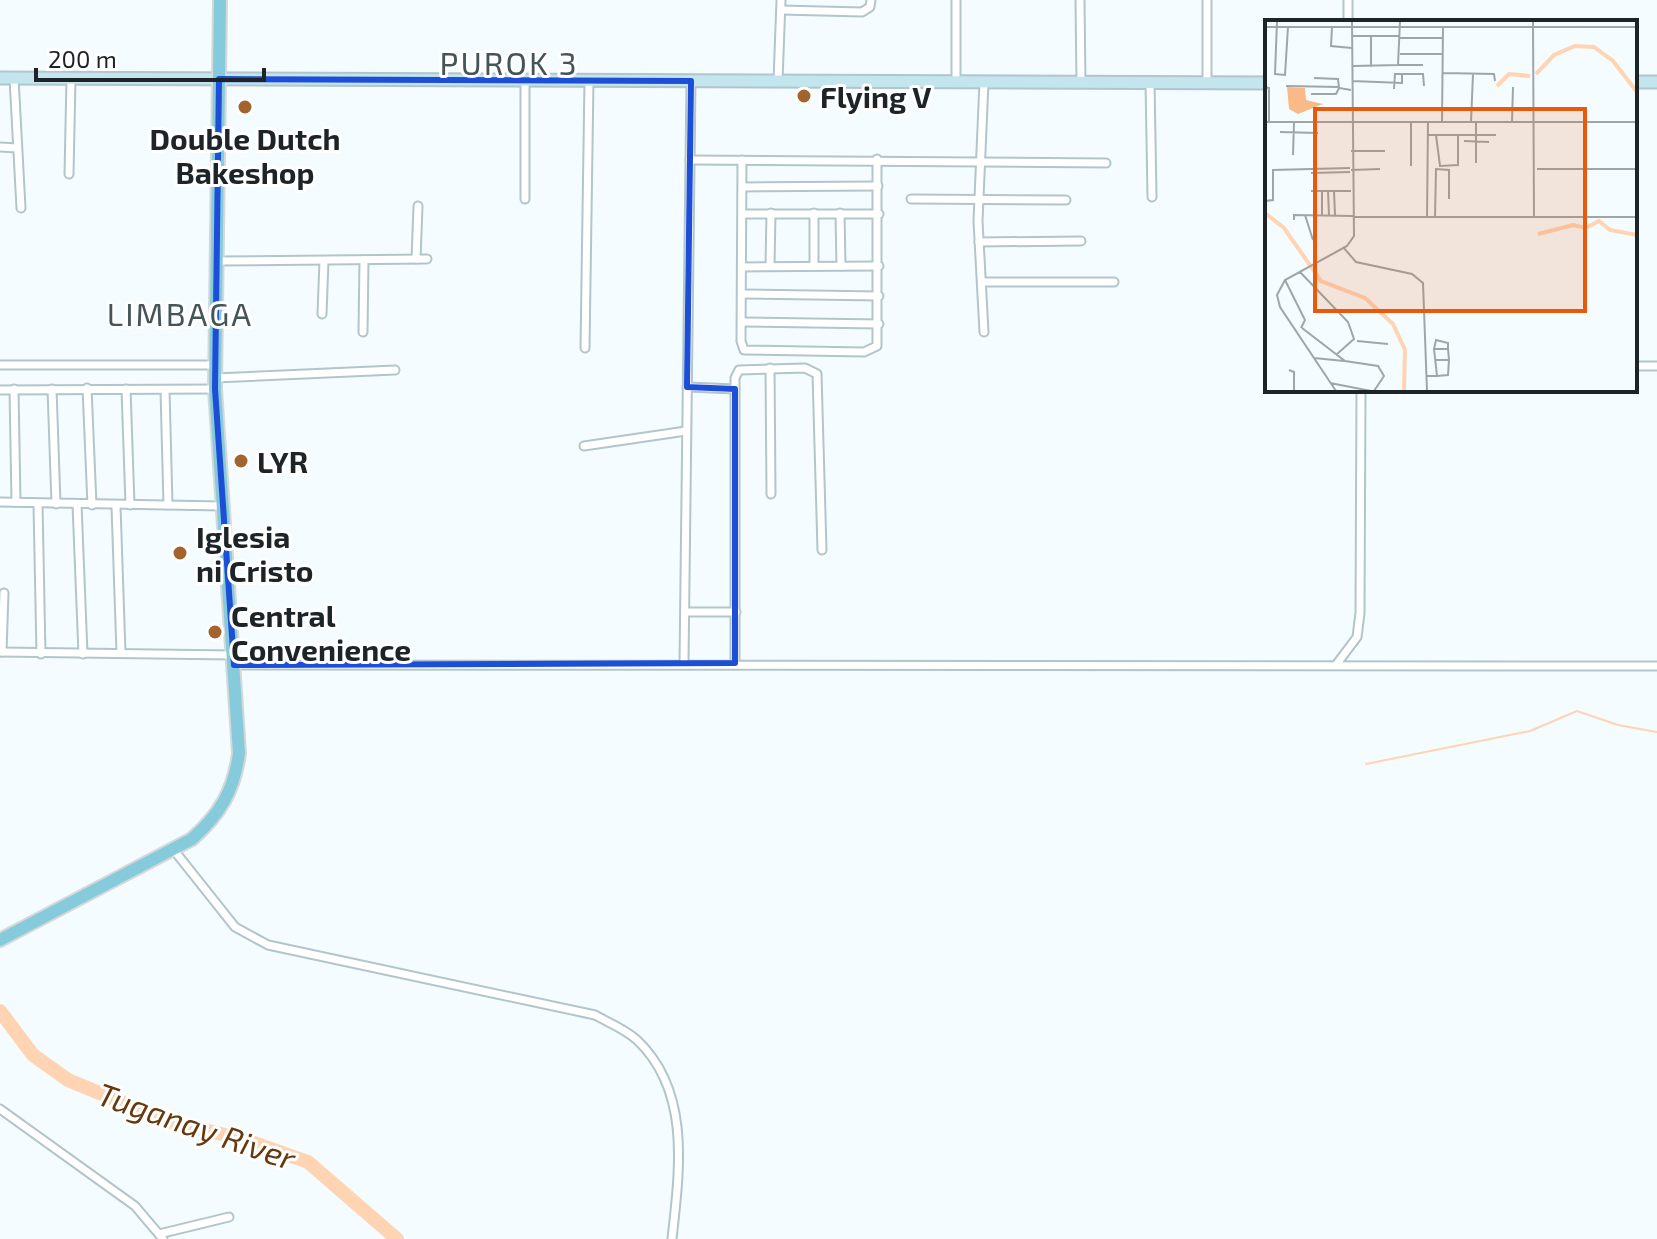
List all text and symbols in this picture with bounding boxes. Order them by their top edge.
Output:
inset map [1265,20,1637,392]
scale bar [36,32,264,82]
district label: PUROK 3 [440,43,578,81]
text: 200 m [48,44,117,73]
place label: Flying V [820,78,932,115]
marker: Flying V [795,87,813,105]
marker: Double Dutch Bakeshop [236,98,254,116]
place label: Double Dutch Bakeshop [150,120,340,190]
district label: LIMBAGA [107,294,253,332]
place label: LYR [257,443,308,479]
marker: LYR [232,452,250,470]
place label: Iglesia ni Cristo [196,518,313,588]
marker: Iglesia ni Cristo [171,544,189,562]
place label: Central Convenience [231,597,411,667]
marker: Central Convenience [206,623,224,641]
water label: Tuganay River [93,1073,302,1178]

